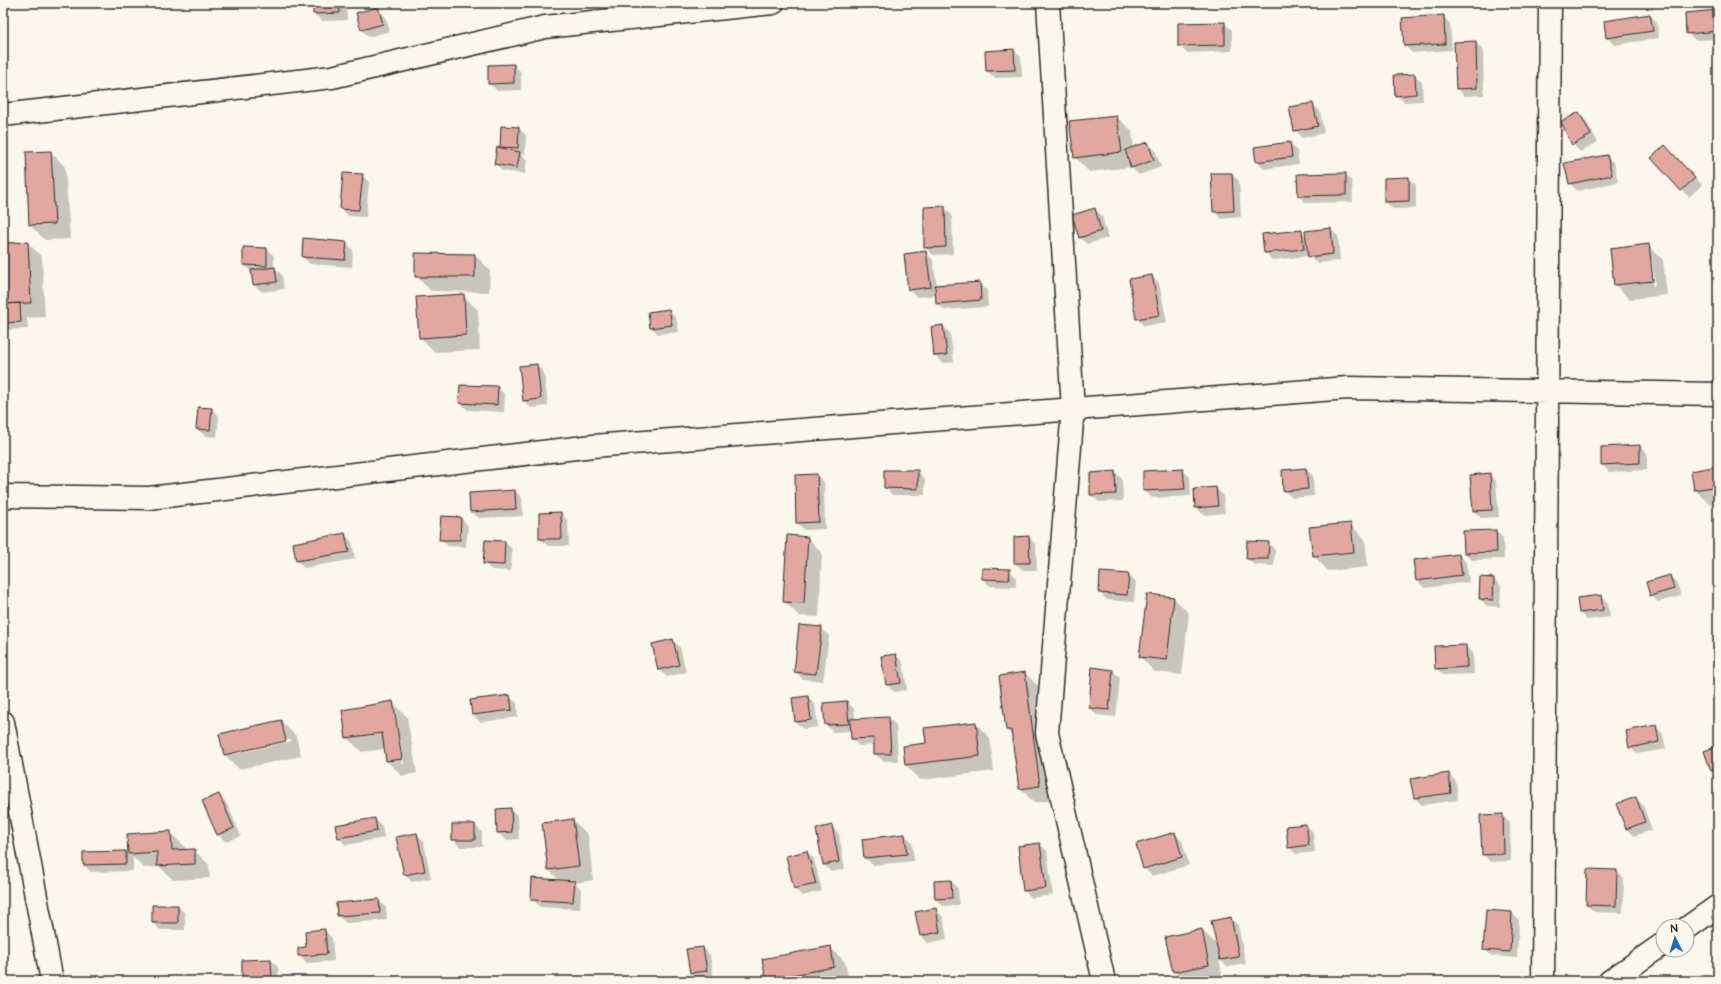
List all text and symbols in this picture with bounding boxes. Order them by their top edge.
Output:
north arrow [1655,918,1695,958]
text: N [1670,921,1678,936]

